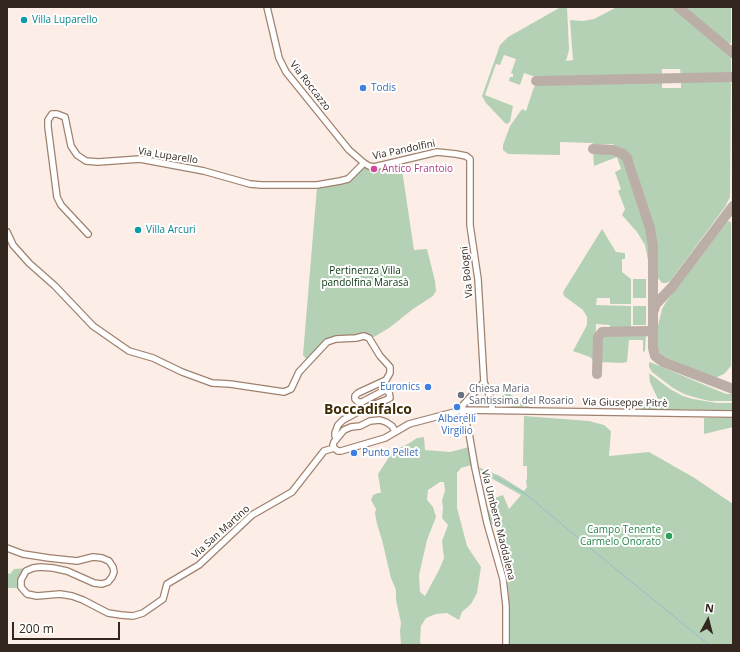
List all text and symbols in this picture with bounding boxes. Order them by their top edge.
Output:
place label: Villa Luparello [32,14,97,26]
marker: Villa Luparello [19,15,29,25]
street label: Via Roccazzo [287,59,333,113]
place label: Todis [371,82,396,94]
marker: Todis [358,83,368,93]
street label: Via Pandolfini [372,138,436,162]
street label: Via Luparello [137,145,199,167]
place label: Antico Frantoio [382,163,453,175]
marker: Antico Frantoio [369,164,379,174]
place label: Villa Arcuri [146,224,196,236]
marker: Villa Arcuri [133,225,143,235]
street label: Via Bologni [458,246,476,298]
park label: Pertinenza Villa pandolfina Marasà [321,265,409,288]
place label: Euronics [380,381,420,393]
marker: Euronics [423,382,433,392]
place label: Chiesa Maria Santissima del Rosario [469,383,574,406]
marker: Chiesa Maria Santissima del Rosario [456,390,466,400]
street label: Via Giuseppe Pitrè [582,396,668,410]
district label: Boccadifalco [324,402,412,418]
marker: Alberelli Virgilio [452,402,462,412]
place label: Alberelli Virgilio [438,413,476,436]
place label: Punto Pellet [362,447,418,459]
marker: Punto Pellet [349,448,359,458]
street label: Via Umberto Maddalena [478,469,518,581]
street label: Via San Martino [190,503,252,561]
place label: Campo Tenente Carmelo Onorato [580,524,661,548]
marker: Campo Tenente Carmelo Onorato [664,531,674,541]
north arrow [688,600,728,640]
text: N [704,600,715,616]
scale bar [14,614,122,640]
text: 200 m [19,620,54,637]

